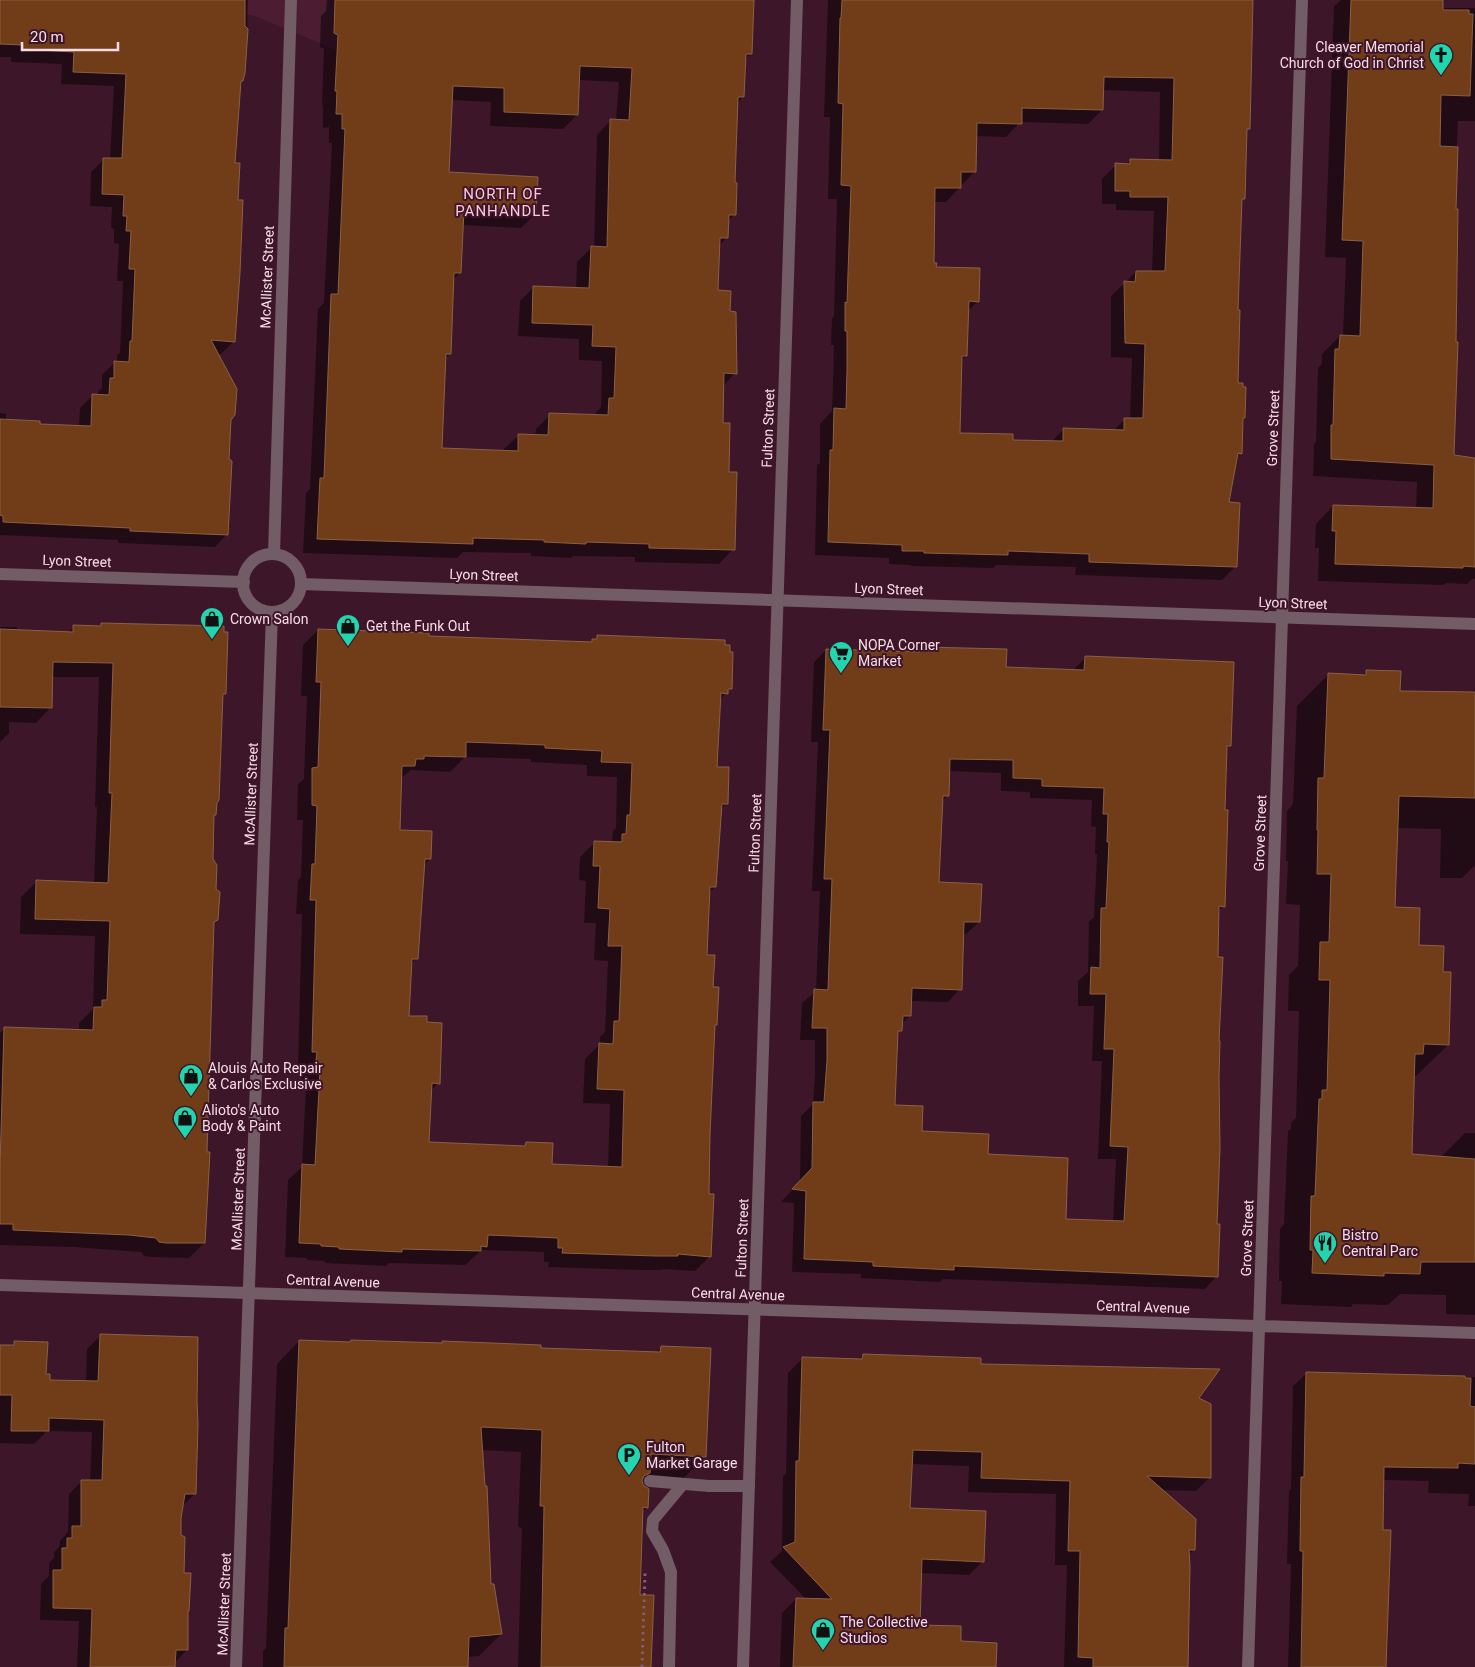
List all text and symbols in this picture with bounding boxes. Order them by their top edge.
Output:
scale bar [22,20,119,52]
text: 20 m [30,28,64,46]
place label: Cleaver Memorial Church of God in Christ [1280,39,1424,71]
church icon: Cleaver Memorial Church of God in Christ [1428,42,1454,76]
district label: NORTH OF PANHANDLE [455,185,551,220]
street label: McAllister Street [257,225,277,329]
street label: Fulton Street [759,388,777,468]
street label: Grove Street [1264,389,1282,467]
street label: Lyon Street [42,552,112,570]
street label: Lyon Street [449,566,519,584]
street label: Lyon Street [854,580,924,598]
street label: Lyon Street [1258,594,1328,612]
shop icon: Crown Salon [199,606,225,640]
place label: Crown Salon [230,611,308,627]
shop icon: Get the Funk Out [335,613,361,647]
place label: Get the Funk Out [366,618,470,634]
place label: NOPA Corner Market [858,637,940,669]
supermarket icon: NOPA Corner Market [828,640,854,674]
street label: McAllister Street [241,742,261,846]
street label: Fulton Street [746,793,764,873]
street label: Grove Street [1251,794,1269,872]
place label: Alouis Auto Repair & Carlos Exclusive [208,1060,323,1092]
shop icon: Alouis Auto Repair & Carlos Exclusive [178,1063,204,1097]
place label: Alioto's Auto Body & Paint [202,1102,281,1134]
shop icon: Alioto's Auto Body & Paint [172,1105,198,1139]
street label: McAllister Street [228,1147,248,1251]
street label: Fulton Street [733,1198,751,1278]
street label: Grove Street [1238,1199,1256,1277]
place label: Bistro Central Parc [1342,1227,1418,1259]
restaurant icon: Bistro Central Parc [1312,1230,1338,1264]
street label: Central Avenue [286,1271,380,1291]
street label: Central Avenue [691,1284,785,1304]
street label: Central Avenue [1096,1297,1190,1317]
place label: Fulton Market Garage [646,1439,738,1471]
parking icon: Fulton Market Garage [616,1442,642,1476]
street label: McAllister Street [214,1552,234,1656]
place label: The Collective Studios [840,1614,928,1646]
shop icon: The Collective Studios [810,1617,836,1651]

